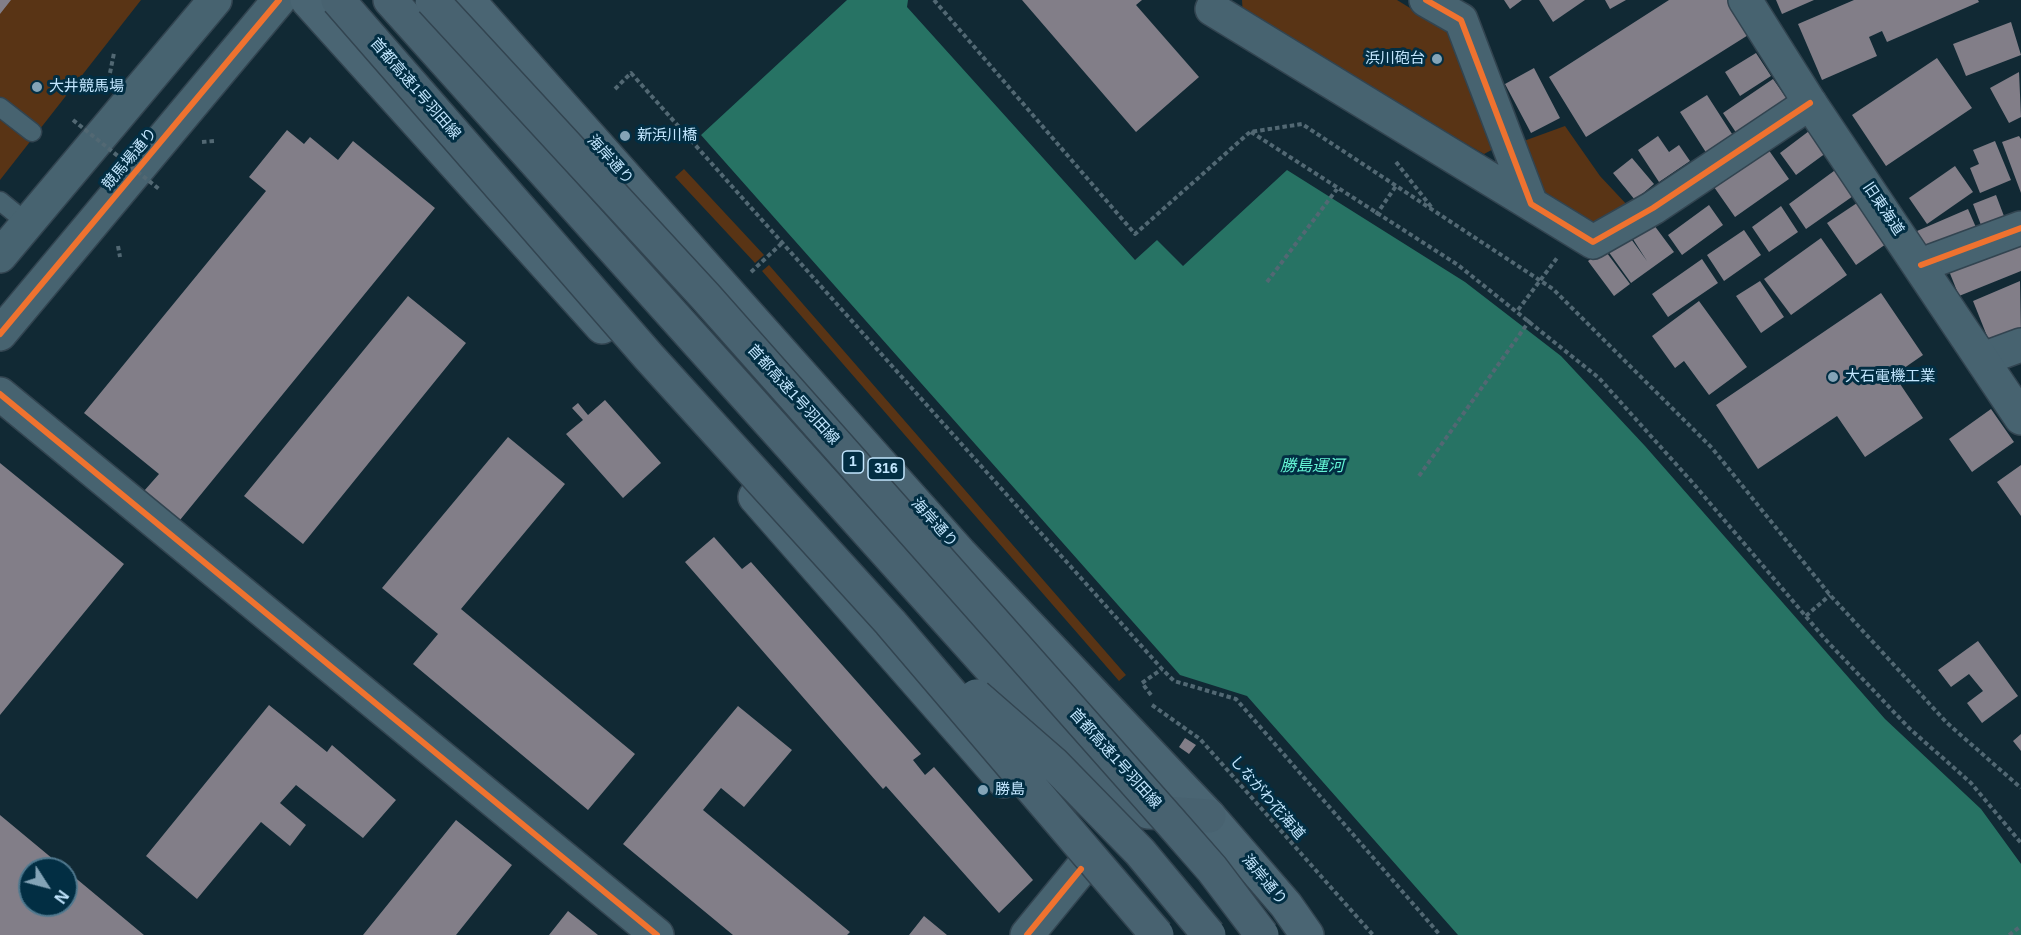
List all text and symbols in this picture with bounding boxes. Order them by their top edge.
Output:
street label: 首都高速1号羽田線 [366,35,464,143]
place label: 浜川砲台 [1365,50,1425,68]
marker: 浜川砲台 [1430,52,1444,66]
place label: 大井競馬場 [49,78,124,96]
marker: 大井競馬場 [30,80,44,94]
street label: 競馬場通り [99,124,161,194]
place label: 新浜川橋 [637,127,697,145]
marker: 新浜川橋 [618,129,632,143]
street label: 海岸通り [583,132,637,188]
street label: 旧東海道 [1859,179,1907,239]
street label: 首都高速1号羽田線 [743,341,843,449]
place label: 大石電機工業 [1845,368,1935,386]
marker: 大石電機工業 [1826,370,1840,384]
road number: 1 [842,451,864,473]
water label: 勝島運河 [1280,457,1344,477]
road number: 316 [868,458,904,480]
street label: 海岸通り [907,495,961,551]
street label: 首都高速1号羽田線 [1065,705,1165,813]
street label: しながわ花海道 [1226,752,1308,844]
place label: 勝島 [995,781,1025,799]
marker: 勝島 [976,783,990,797]
street label: 海岸通り [1238,851,1290,909]
north arrow [18,857,78,917]
text: N [51,887,72,906]

